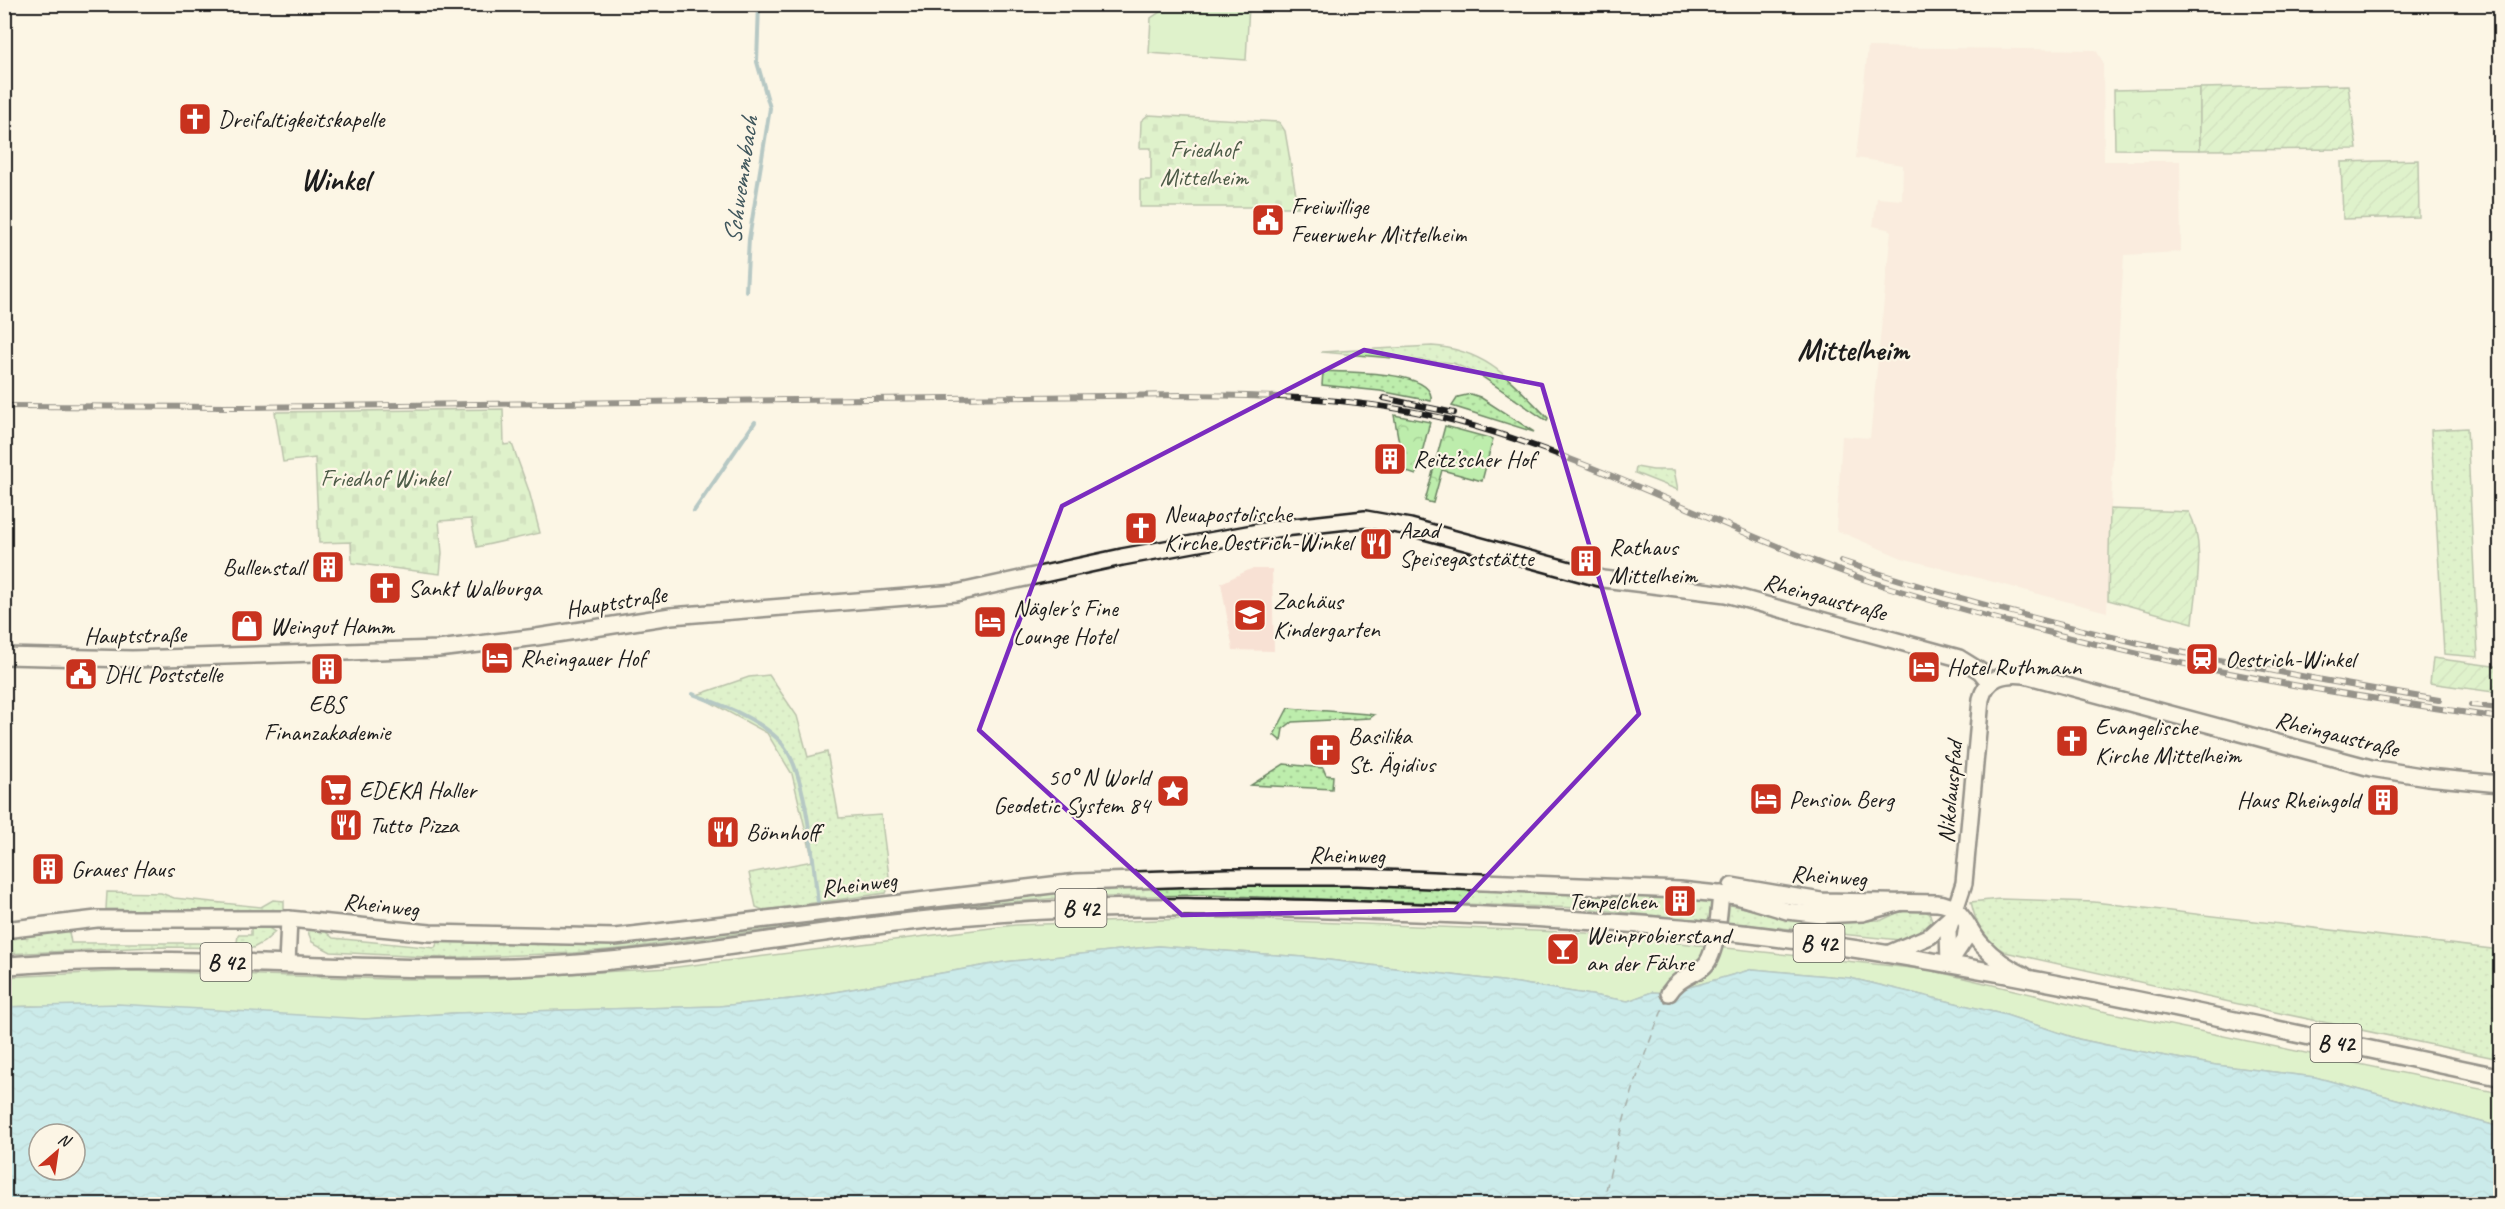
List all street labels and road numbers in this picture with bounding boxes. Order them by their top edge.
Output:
street label: Rheingaustraße [1760,566,1892,628]
street label: Hauptstraße [563,579,671,625]
street label: Hauptstraße [84,619,188,651]
street label: Rheingaustraße [2272,704,2404,764]
street label: Nikolauspfad [1931,736,1970,844]
street label: Rheinweg [1309,839,1387,871]
street label: Rheinweg [1790,858,1869,894]
street label: Rheinweg [820,864,900,904]
street label: Rheinweg [342,886,422,924]
road number: B 42 [1056,889,1106,927]
road number: B 42 [1794,924,1844,962]
road number: B 42 [200,943,252,981]
road number: B 42 [2310,1024,2362,1062]

